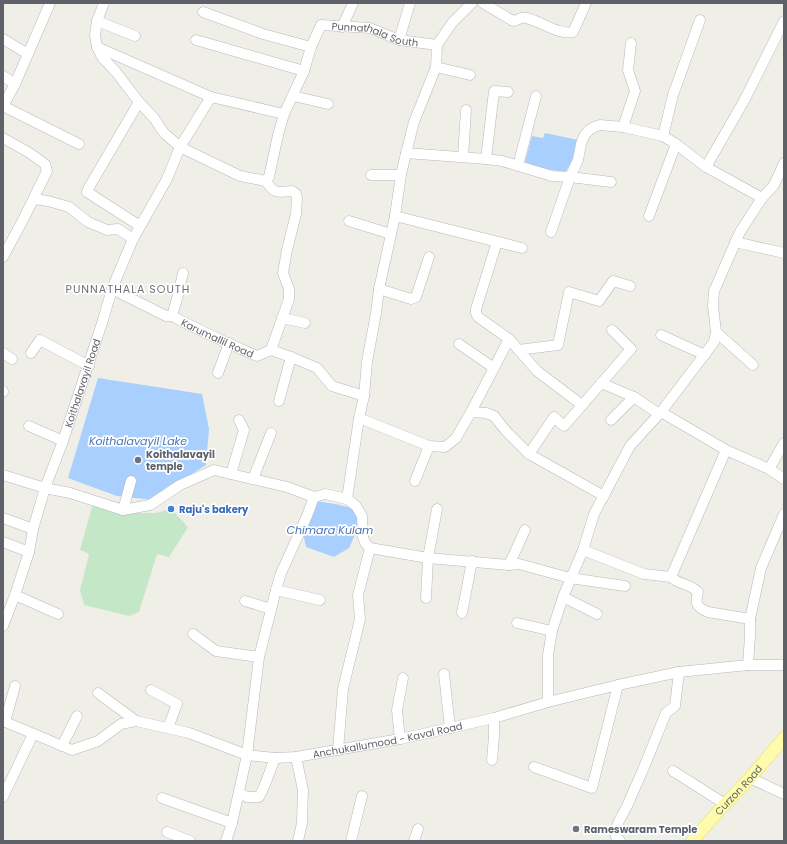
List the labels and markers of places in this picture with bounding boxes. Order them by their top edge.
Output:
place label: Koithalavayil temple [146,447,215,474]
marker: Koithalavayil temple [133,455,143,465]
place label: Raju's bakery [179,502,249,517]
marker: Raju's bakery [166,504,176,514]
place label: Rameswaram Temple [584,822,697,837]
marker: Rameswaram Temple [571,824,581,834]

